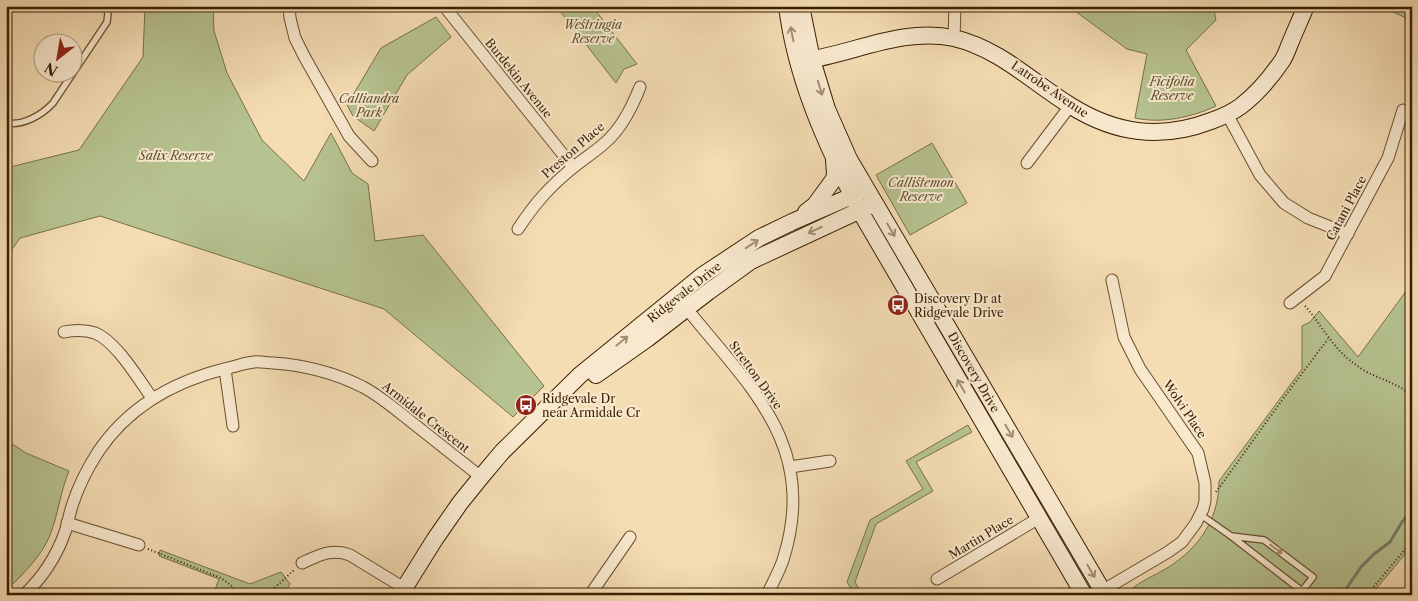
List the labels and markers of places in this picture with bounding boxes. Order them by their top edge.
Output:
place label: Discovery Dr at Ridgevale Drive [914,291,1004,320]
bus stop icon: Discovery Dr at Ridgevale Drive [886,293,910,317]
place label: Ridgevale Dr near Armidale Cr [542,391,640,420]
bus stop icon: Ridgevale Dr near Armidale Cr [514,393,538,417]

